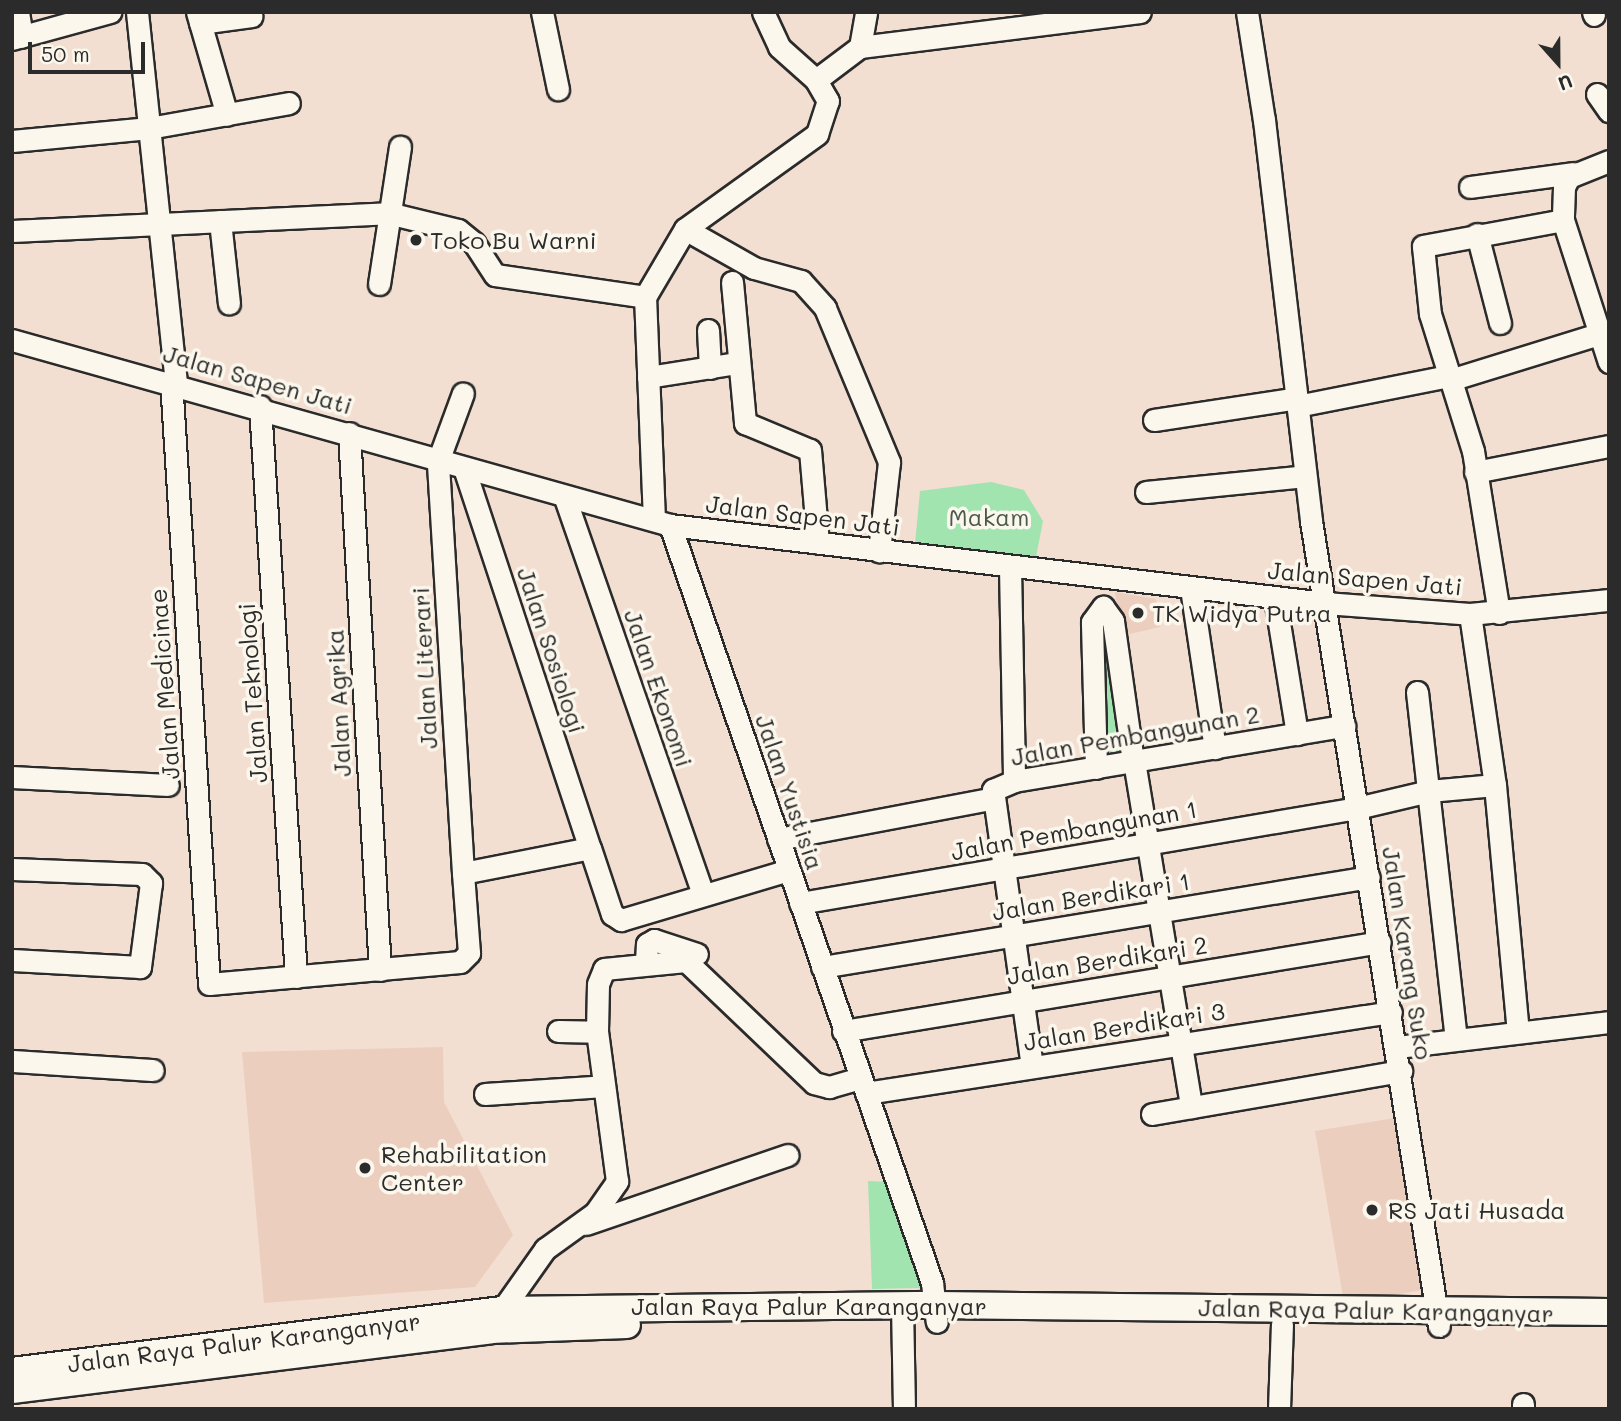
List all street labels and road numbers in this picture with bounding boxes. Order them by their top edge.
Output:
street label: Jalan Sapen Jati [160,338,356,420]
street label: Jalan Sapen Jati [704,489,902,541]
street label: Jalan Sapen Jati [1267,555,1463,601]
street label: Jalan Sosiologi [512,563,592,737]
street label: Jalan Literari [405,586,443,750]
street label: Jalan Medicinae [143,588,185,780]
street label: Jalan Teknologi [231,602,273,784]
street label: Jalan Ekonomi [619,605,699,771]
street label: Jalan Agrika [320,628,356,778]
street label: Jalan Pembangunan 2 [1008,699,1262,771]
street label: Jalan Yustisia [750,711,830,873]
street label: Jalan Pembangunan 1 [949,794,1199,866]
street label: Jalan Karang Suko [1377,845,1439,1061]
street label: Jalan Berdikari 1 [990,866,1192,926]
street label: Jalan Berdikari 2 [1005,930,1209,990]
street label: Jalan Berdikari 3 [1021,996,1227,1056]
street label: Jalan Raya Palur Karanganyar [631,1292,987,1320]
street label: Jalan Raya Palur Karanganyar [1198,1292,1554,1328]
street label: Jalan Raya Palur Karanganyar [66,1306,422,1378]

